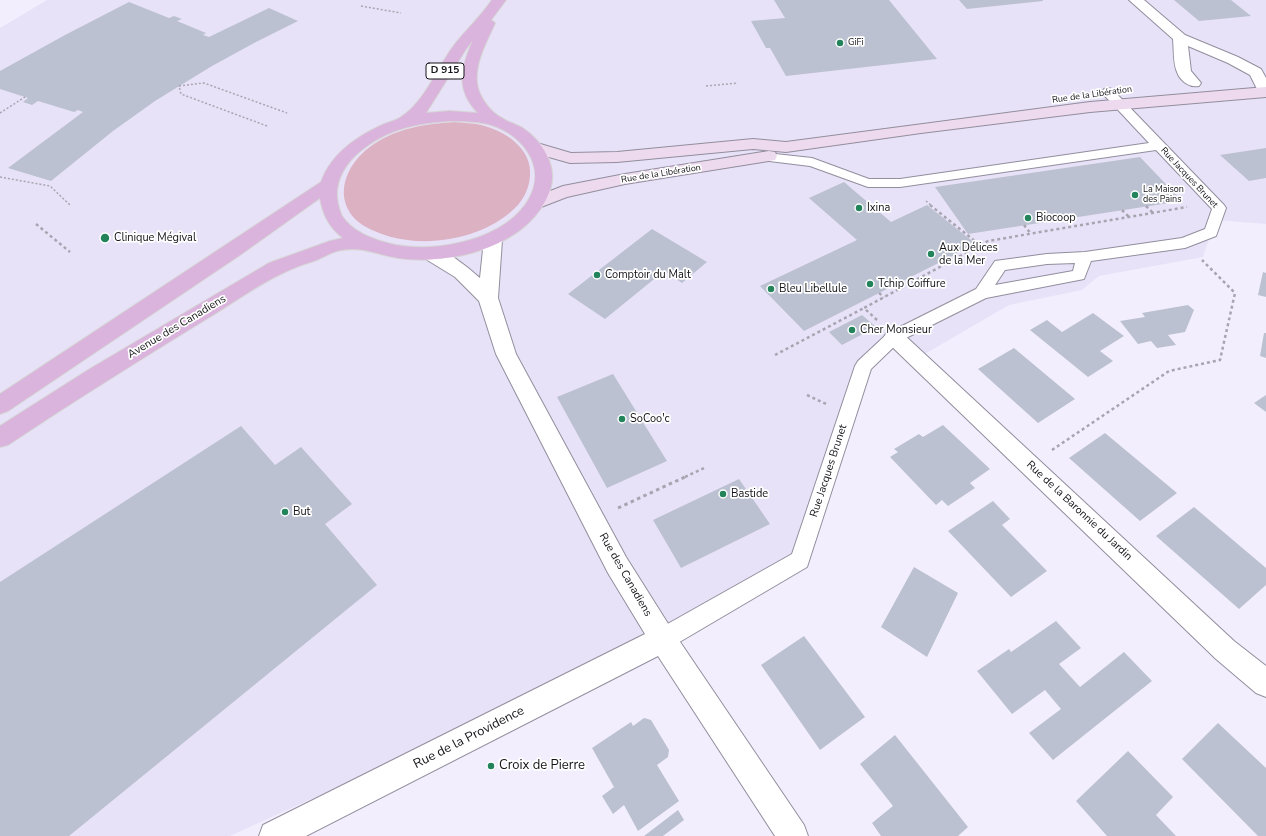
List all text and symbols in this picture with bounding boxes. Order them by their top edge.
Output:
marker: GiFi [835,38,845,48]
place label: GiFi [848,38,864,48]
road number: D 915 [426,63,464,79]
street label: Rue de la Libération [1051,84,1133,106]
street label: Rue Jacques Brunet [1158,145,1220,211]
street label: Rue de la Libération [620,162,702,186]
place label: La Maison des Pains [1143,185,1184,206]
marker: La Maison des Pains [1130,190,1140,200]
place label: Ixina [867,201,890,215]
marker: Ixina [854,203,864,213]
place label: Biocoop [1036,211,1076,225]
marker: Biocoop [1023,213,1033,223]
place label: Clinique Mégival [114,231,196,245]
marker: Clinique Mégival [99,232,111,244]
place label: Aux Délices de la Mer [939,241,998,267]
marker: Aux Délices de la Mer [926,249,936,259]
place label: Comptoir du Malt [605,268,691,282]
marker: Comptoir du Malt [592,270,602,280]
place label: Tchip Coiffure [878,277,946,291]
marker: Tchip Coiffure [865,279,875,289]
place label: Bleu Libellule [779,282,847,296]
marker: Bleu Libellule [766,284,776,294]
street label: Avenue des Canadiens [126,292,228,362]
place label: Cher Monsieur [860,323,932,337]
marker: Cher Monsieur [847,325,857,335]
place label: SoCoo'c [630,412,670,426]
marker: SoCoo'c [617,414,627,424]
street label: Rue Jacques Brunet [808,423,850,519]
street label: Rue de la Baronnie du Jardin [1023,458,1135,564]
place label: Bastide [731,487,768,501]
marker: Bastide [718,489,728,499]
place label: But [293,505,310,519]
marker: But [280,507,290,517]
street label: Rue des Canadiens [596,531,654,619]
street label: Rue de la Providence [411,703,527,773]
place label: Croix de Pierre [499,758,585,774]
marker: Croix de Pierre [486,761,496,771]

